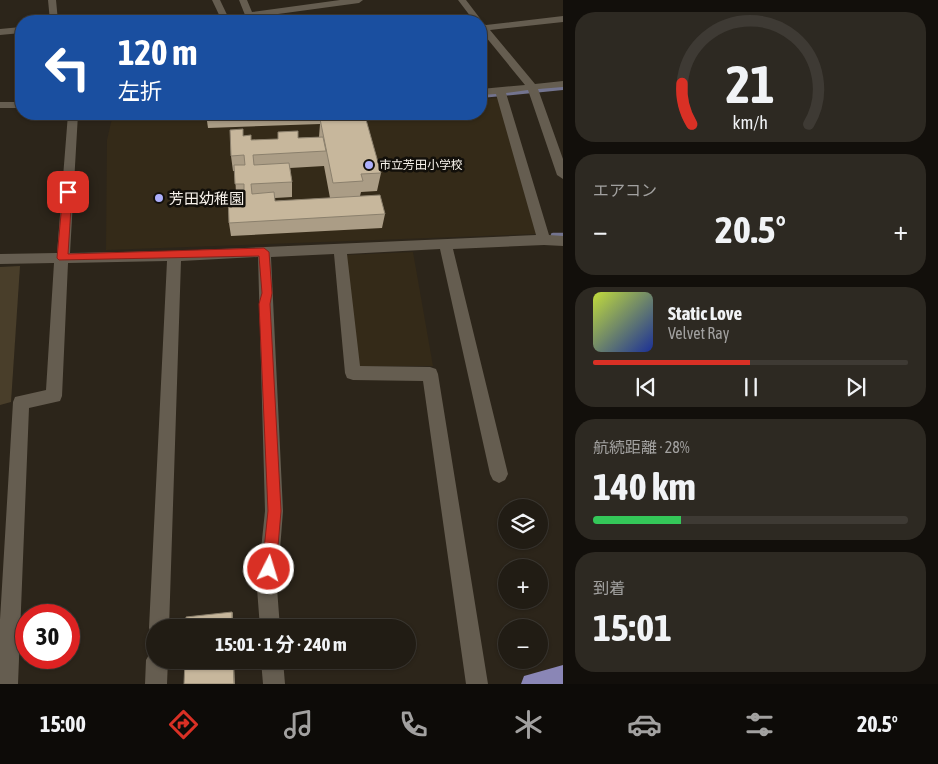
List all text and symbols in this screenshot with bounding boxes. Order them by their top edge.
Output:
text: 120 m [118,32,197,72]
icon: left [35,35,100,100]
text: 21 [726,54,775,114]
text: 左折 [118,78,162,104]
text: km/h [733,112,768,133]
place label: 市立芳田小学校 [379,158,463,172]
marker: 市立芳田小学校 [363,159,375,171]
pin [47,171,89,213]
icon: arrive [54,178,82,206]
text: エアコン [593,181,657,199]
place label: 芳田幼稚園 [169,190,244,207]
marker: 芳田幼稚園 [153,192,165,204]
text: 20.5° [715,208,786,251]
text: − [593,214,608,246]
text: + [893,214,908,246]
text: Static Love [668,302,742,324]
text: Velvet Ray [668,324,729,342]
icon: previous [632,373,660,401]
icon: pause [737,373,765,401]
icon: next [842,373,870,401]
text: 航続距離 · 28% [593,438,690,456]
text: 140 km [593,465,696,508]
map controls [498,499,548,669]
button: layers [498,499,548,549]
position arrow [242,542,294,594]
button: + [498,559,548,609]
text: 到着 [593,579,625,597]
speed limit sign: 30 [15,604,80,669]
text: 15:01 [593,606,672,649]
button: − [498,619,548,669]
text: 15:01 · 1 分 · 240 m [215,633,347,655]
icon: directions [166,707,201,742]
icon: music [281,707,316,742]
icon: phone [396,707,431,742]
icon: climate [511,707,546,742]
icon: car [627,707,662,742]
icon: filters [742,707,777,742]
text: 15:00 [40,711,86,737]
text: 20.5° [857,711,898,737]

